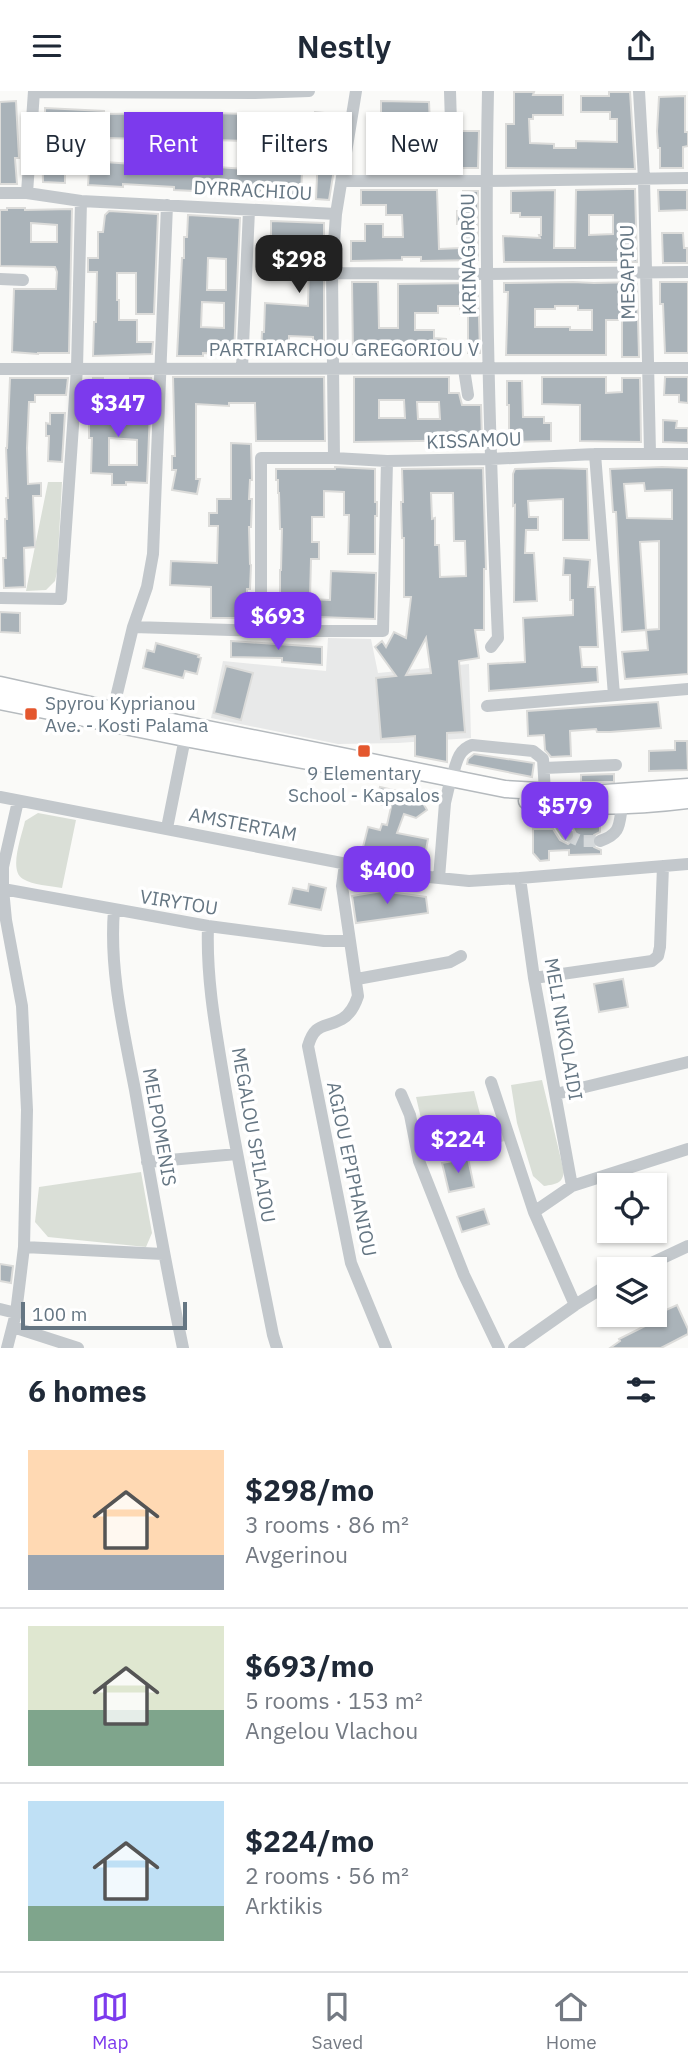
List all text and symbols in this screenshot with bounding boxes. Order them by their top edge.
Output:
text: Nestly [297,25,391,67]
icon: menu [28,27,66,65]
icon: share [622,27,660,65]
chip: Buy [21,112,110,175]
chip: Rent [124,112,223,175]
chip: Filters [237,112,352,175]
chip: New [366,112,463,175]
street label: DYRRACHIOU [193,175,313,205]
street label: KRINAGOROU [455,193,481,315]
street label: MESAPIOU [614,224,640,320]
pin: $298 [258,235,340,295]
text: $298 [271,243,327,273]
street label: PARTRIARCHOU GREGORIOU V [209,337,480,361]
pin: $347 [77,379,159,439]
text: $347 [90,387,146,417]
street label: KISSAMOU [426,426,522,454]
pin: $693 [237,593,319,652]
text: $693 [250,600,306,630]
place label: Spyrou Kyprianou Ave. - Kosti Palama [45,691,209,737]
marker: Spyrou Kyprianou Ave. - Kosti Palama [23,706,39,722]
marker: 9 Elementary School - Kapsalos [356,743,372,759]
place label: 9 Elementary School - Kapsalos [288,761,440,807]
pin: $579 [524,783,606,842]
text: $579 [537,790,593,820]
street label: AMSTERTAM [187,802,299,846]
pin: $400 [346,847,428,906]
text: $400 [359,854,415,884]
street label: VIRYTOU [138,884,220,920]
street label: MELI NIKOLAIDI [540,956,588,1102]
street label: MEGALOU SPILAIOU [227,1045,281,1225]
street label: MELPOMENIS [138,1066,182,1188]
street label: AGIOU EPIPHANIOU [322,1079,382,1259]
pin: $224 [417,1115,499,1175]
text: $224 [430,1123,486,1153]
map controls [597,1173,667,1327]
button: locate [597,1173,667,1243]
button: layers [597,1257,667,1327]
scale bar [21,1299,187,1331]
text: 100 m [32,1302,87,1326]
text: 6 homes [28,1371,147,1410]
icon: filters [622,1371,660,1409]
text: $298/mo [245,1470,374,1509]
icon: home [84,1478,168,1562]
text: 3 rooms · 86 m² [245,1509,409,1539]
text: Avgerinou [245,1539,348,1569]
text: $693/mo [245,1646,374,1685]
icon: home [84,1654,168,1738]
text: 5 rooms · 153 m² [245,1685,423,1715]
text: Angelou Vlachou [245,1715,418,1745]
text: $224/mo [245,1821,374,1860]
icon: home [84,1829,168,1913]
text: 2 rooms · 56 m² [245,1860,409,1890]
text: Arktikis [245,1890,323,1920]
tab: Map [91,1988,129,2054]
tab: Saved [312,1988,363,2054]
tab: Home [546,1988,597,2054]

